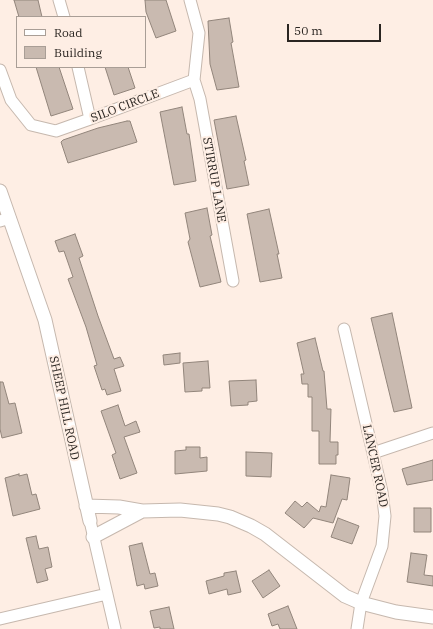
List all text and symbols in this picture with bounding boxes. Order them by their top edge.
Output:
legend [16,16,146,68]
scale bar [289,16,383,42]
text: 50 m [294,23,323,38]
text: Road [54,25,83,40]
text: Building [54,45,102,60]
street label: SILO CIRCLE [89,86,161,126]
street label: STIRRUP LANE [199,136,229,224]
street label: SHEEP HILL ROAD [46,355,82,461]
street label: LANCER ROAD [359,423,391,509]

